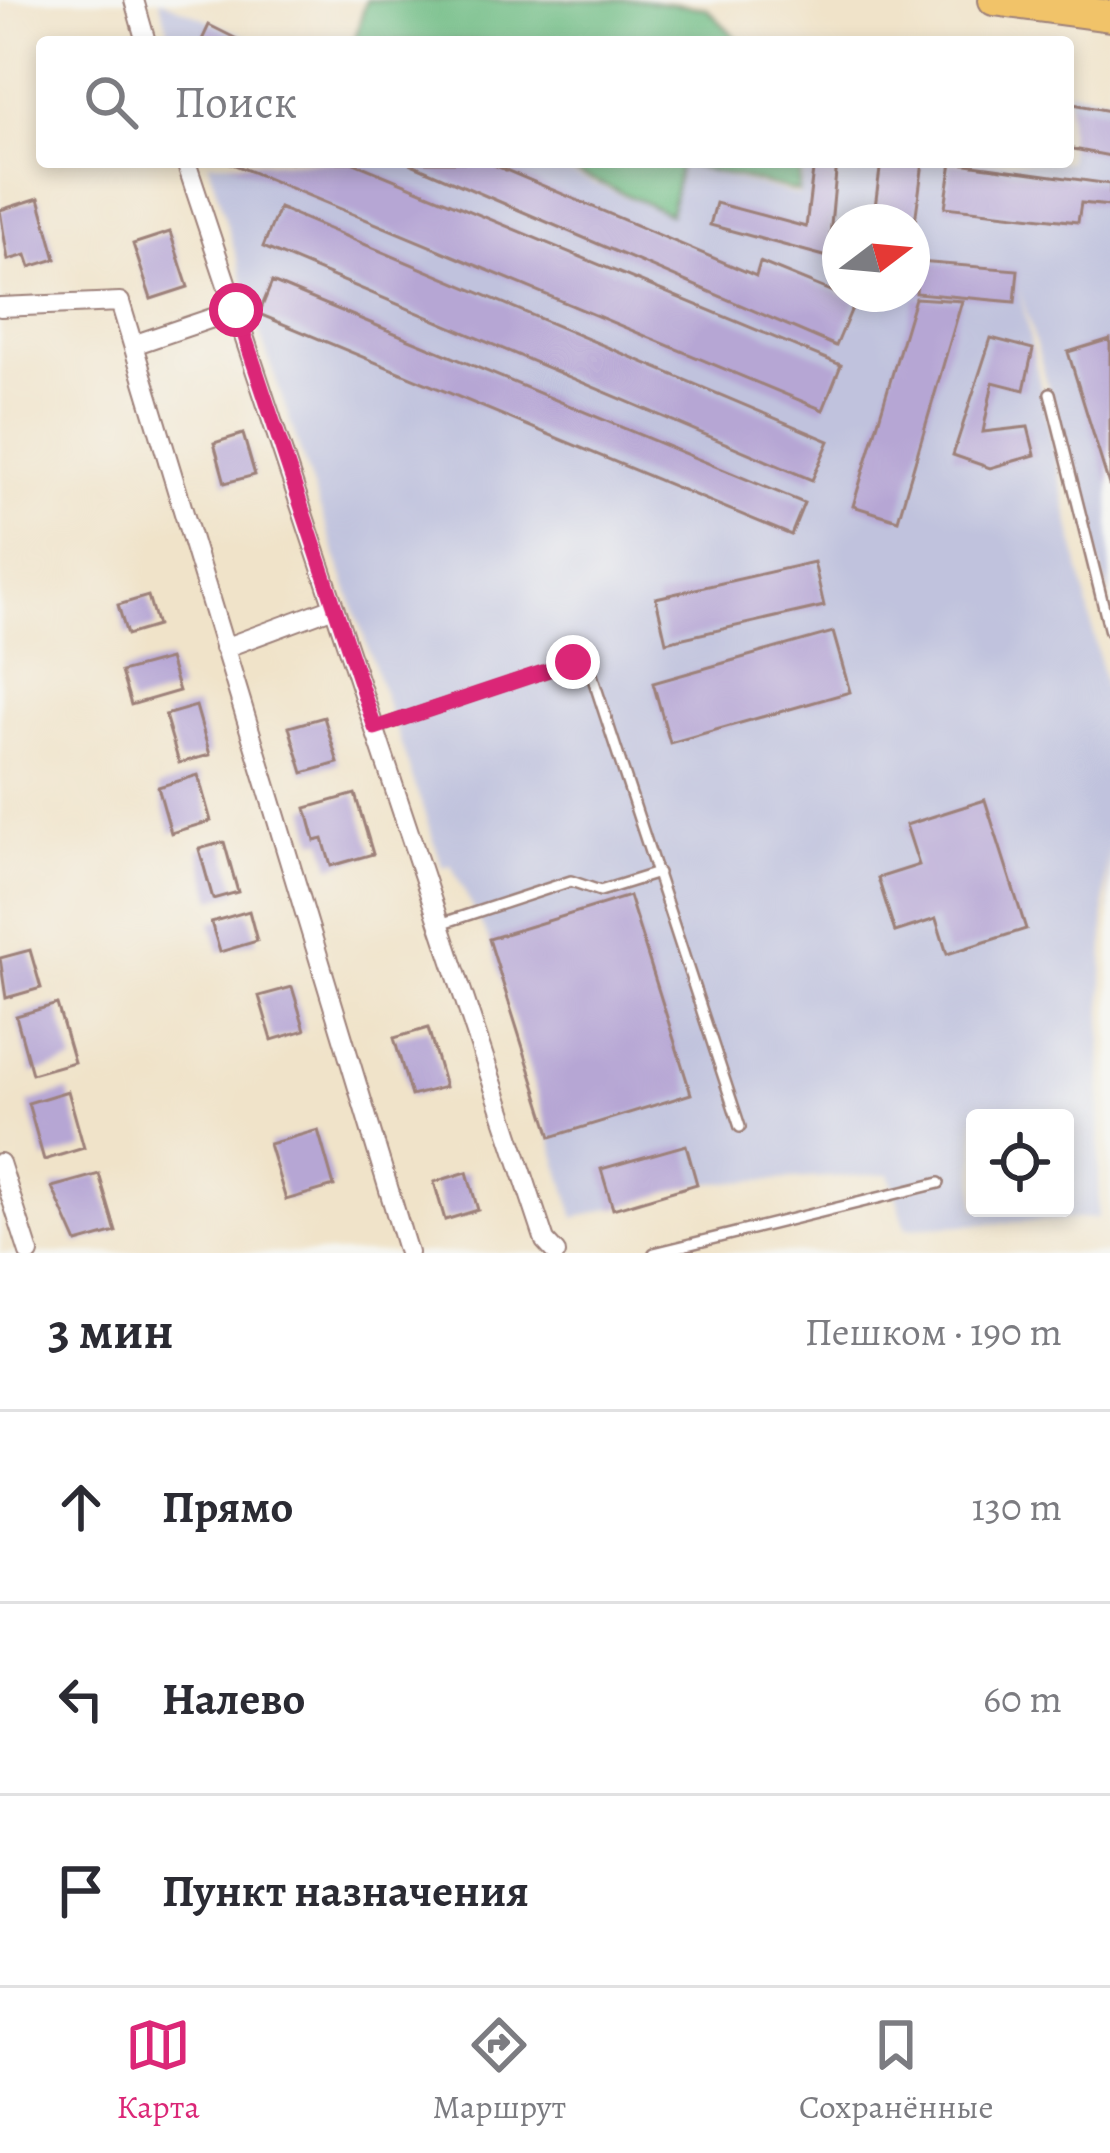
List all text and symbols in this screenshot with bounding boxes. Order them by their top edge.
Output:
search box [36,36,1074,168]
icon: search [78,69,144,135]
text: Поиск [174,71,297,133]
north arrow [822,204,930,312]
route start [209,283,263,337]
route end [546,635,600,689]
map controls [966,1109,1074,1217]
button: locate [966,1109,1074,1217]
text: 3 мин [48,1296,174,1366]
text: Пешком · 190 m [805,1305,1062,1358]
icon: ahead [48,1474,114,1540]
text: Прямо [162,1476,293,1538]
text: 130 m [971,1480,1062,1533]
icon: left [48,1666,114,1732]
text: Налево [162,1668,305,1730]
text: 60 m [983,1672,1062,1725]
icon: arrive [48,1858,114,1924]
text: Пункт назначения [162,1860,529,1922]
tab: Карта [116,2012,200,2129]
tab: Маршрут [432,2012,566,2129]
tab: Сохранённые [799,2012,994,2129]

